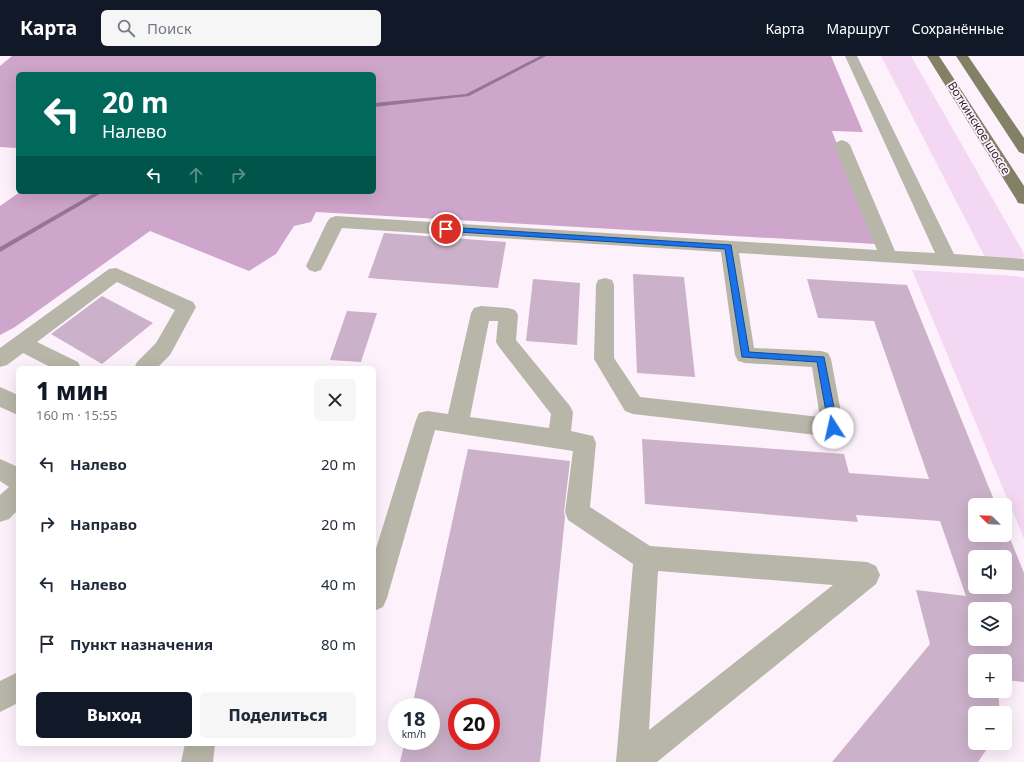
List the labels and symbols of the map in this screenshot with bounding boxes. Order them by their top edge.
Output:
street label: Воткинское шоссе [944,78,1015,178]
pin [429,212,463,246]
position arrow [812,407,854,449]
north arrow [968,498,1012,542]
speed limit sign: 20 [448,698,500,750]

